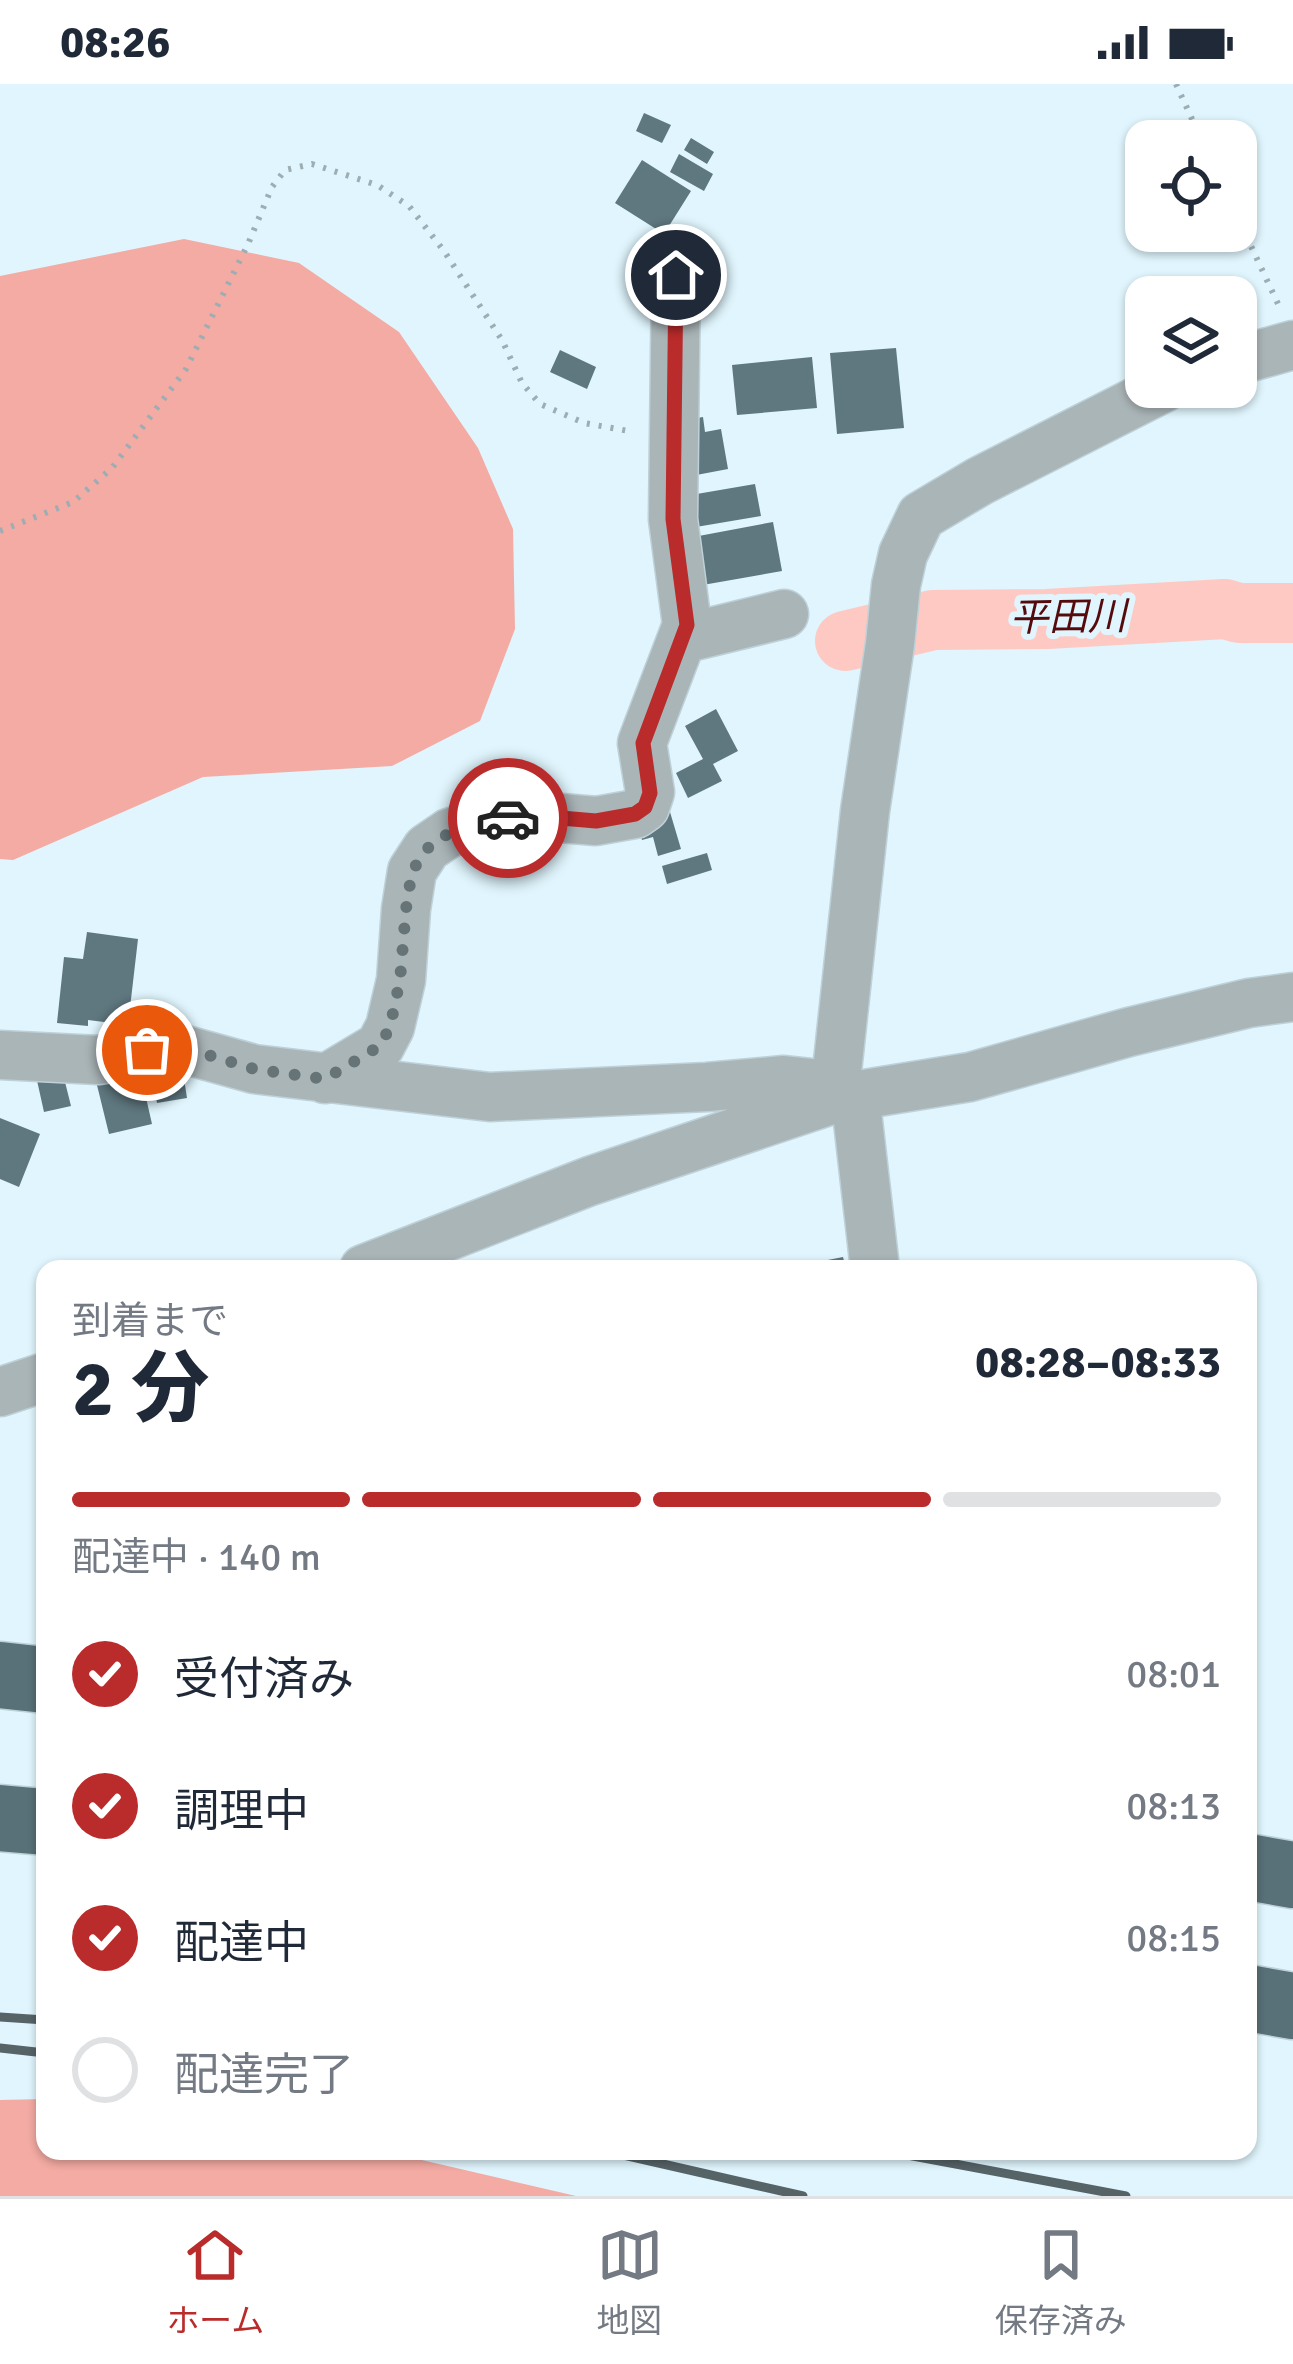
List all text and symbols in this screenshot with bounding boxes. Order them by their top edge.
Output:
text: 08:26 [60,15,170,70]
map controls [1125,120,1257,408]
button: locate [1125,120,1257,252]
pin [625,224,727,326]
icon: home [643,242,709,308]
button: layers [1125,276,1257,408]
water label: 平田川 [1009,592,1131,642]
courier [448,758,568,878]
icon: car [475,785,541,851]
pin [96,999,198,1101]
icon: bag [114,1017,180,1083]
text: 到着まで [72,1297,228,1345]
text: 08:28–08:33 [975,1335,1221,1390]
text: 2 分 [72,1342,209,1438]
text: 配達中 · 140 m [72,1533,321,1581]
icon: check [72,1641,138,1707]
text: 08:01 [1126,1650,1221,1698]
text: 受付済み [174,1652,354,1707]
icon: check [72,1773,138,1839]
text: 08:13 [1126,1782,1221,1830]
text: 調理中 [174,1784,309,1839]
icon: check [72,1905,138,1971]
text: 08:15 [1126,1914,1221,1962]
text: 配達中 [174,1916,309,1971]
text: 配達完了 [174,2048,354,2103]
tab: ホーム [166,2222,264,2342]
tab: 地図 [597,2222,663,2342]
tab: 保存済み [995,2222,1127,2342]

